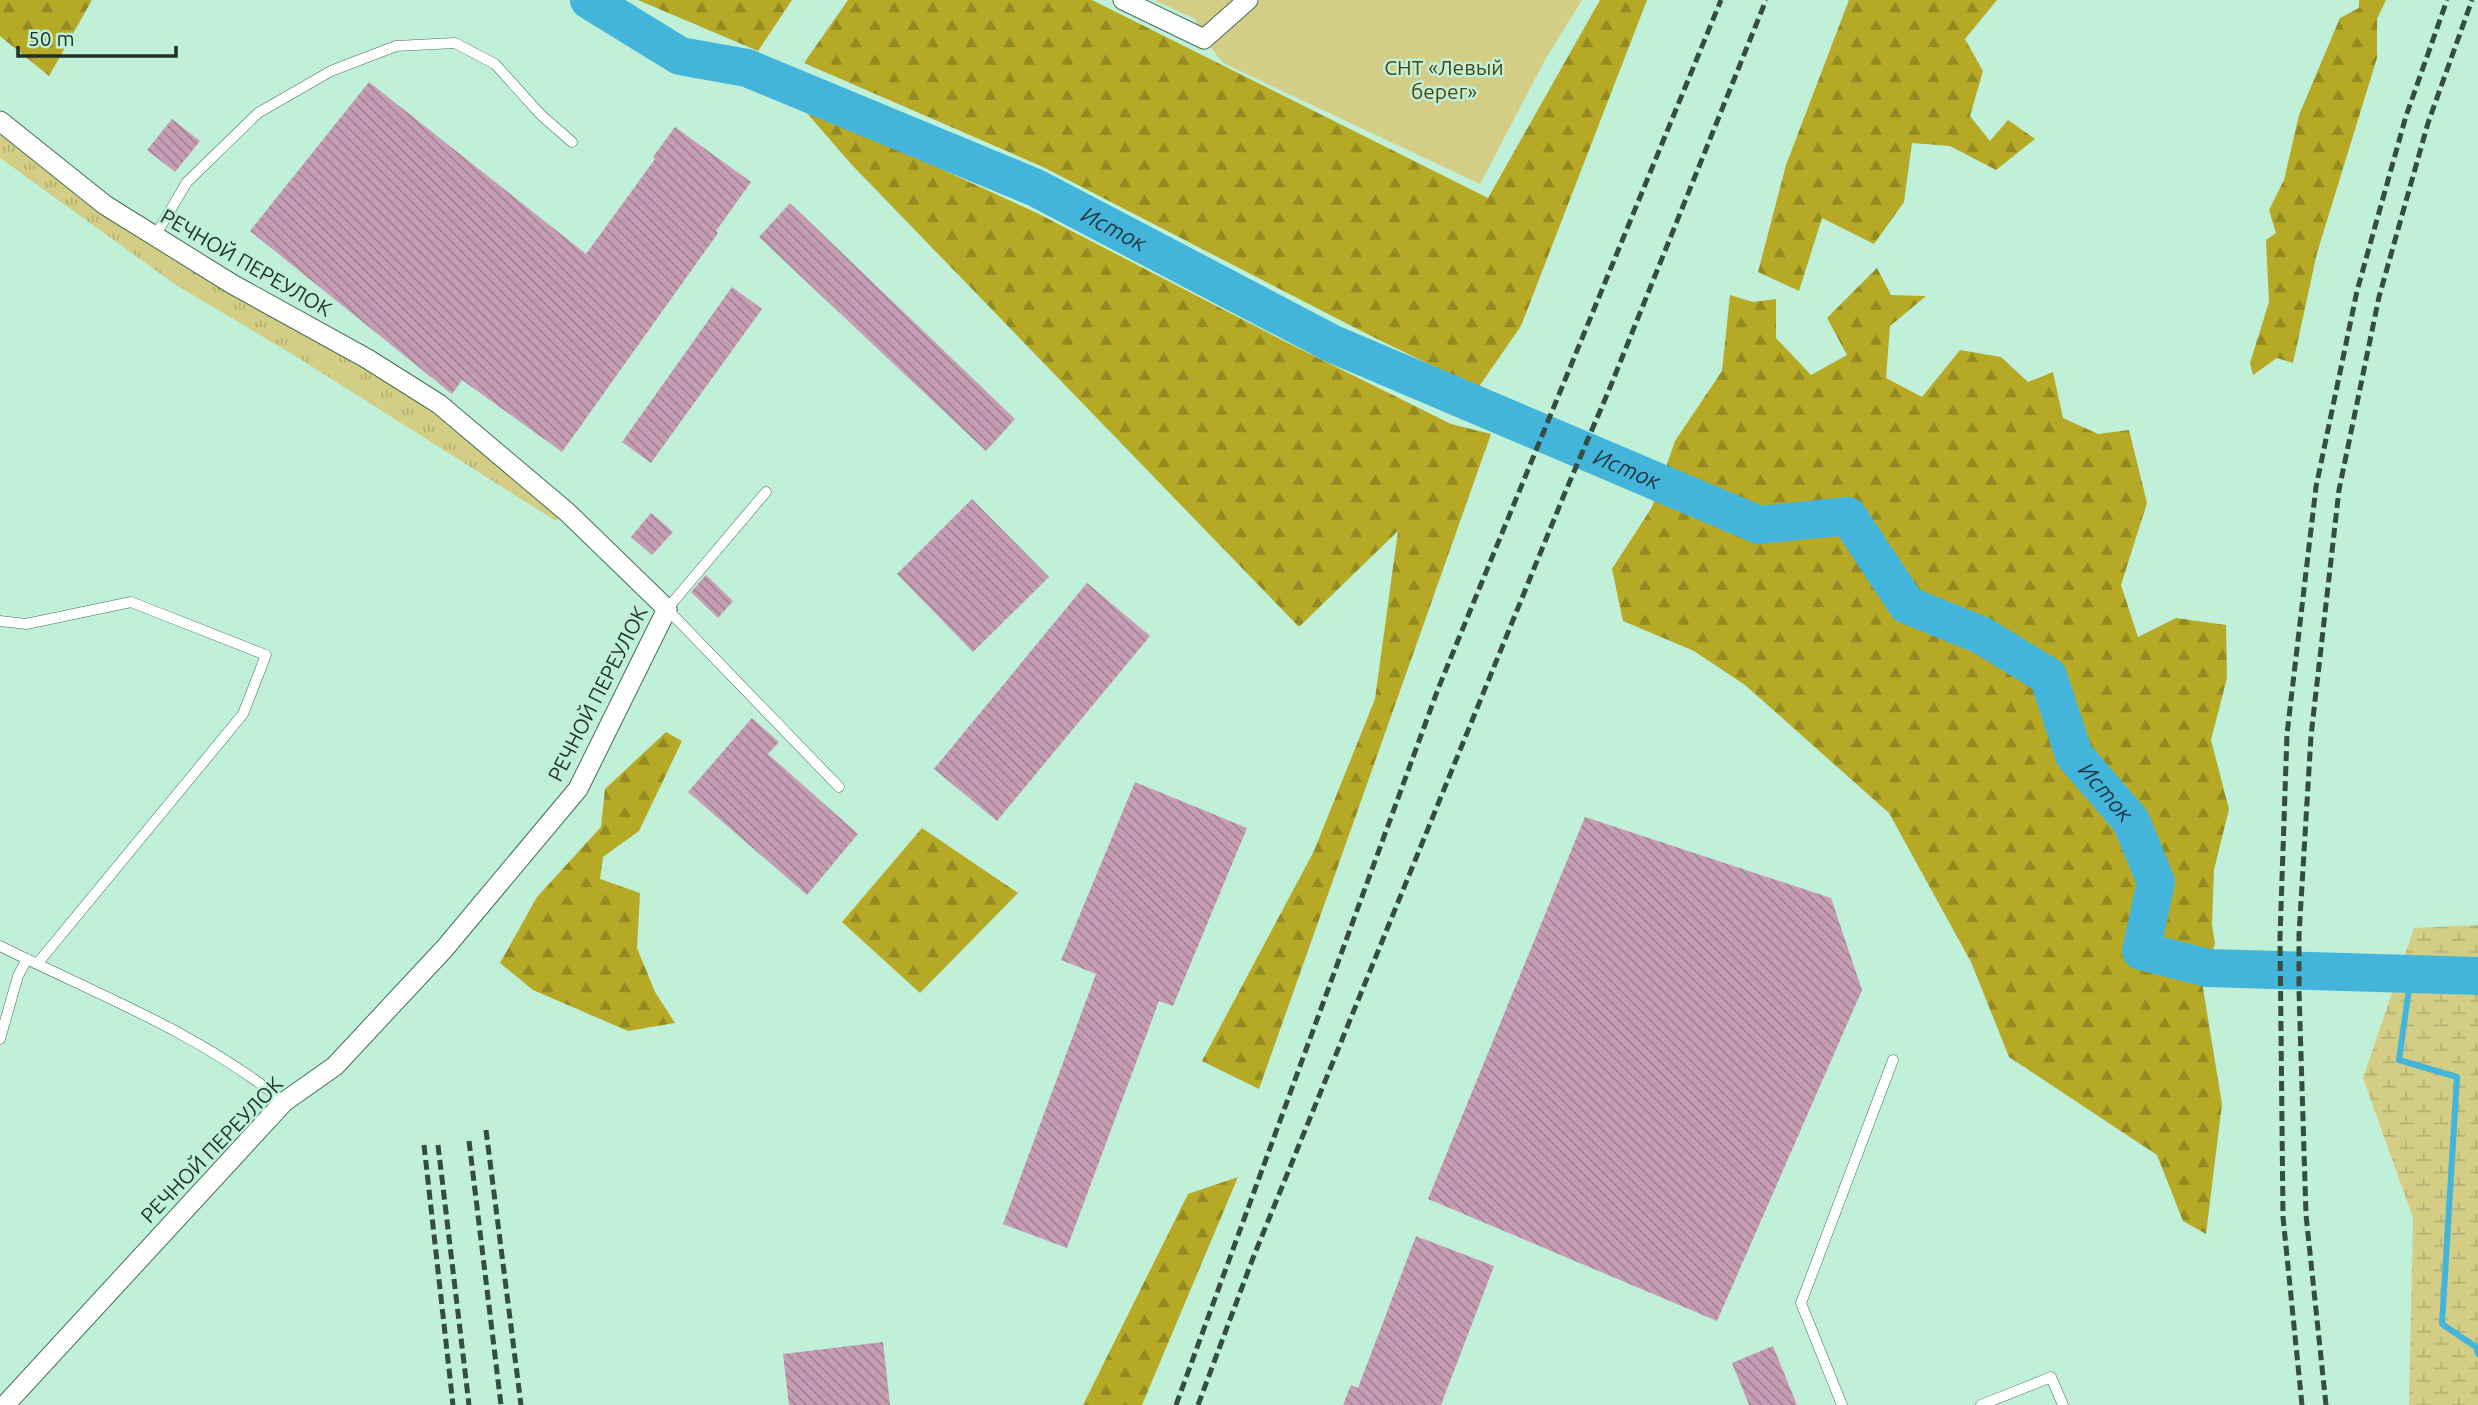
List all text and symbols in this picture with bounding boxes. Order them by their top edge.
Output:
scale bar [18,14,175,58]
text: 50 m [28,26,75,50]
park label: СНТ «Левый берег» [1384,55,1504,103]
water label: Исток [1077,201,1151,256]
street label: РЕЧНОЙ ПЕРЕУЛОК [157,203,336,321]
water label: Исток [1590,443,1665,494]
street label: РЕЧНОЙ ПЕРЕУЛОК [543,602,652,785]
water label: Исток [2074,757,2139,827]
street label: РЕЧНОЙ ПЕРЕУЛОК [135,1071,287,1227]

